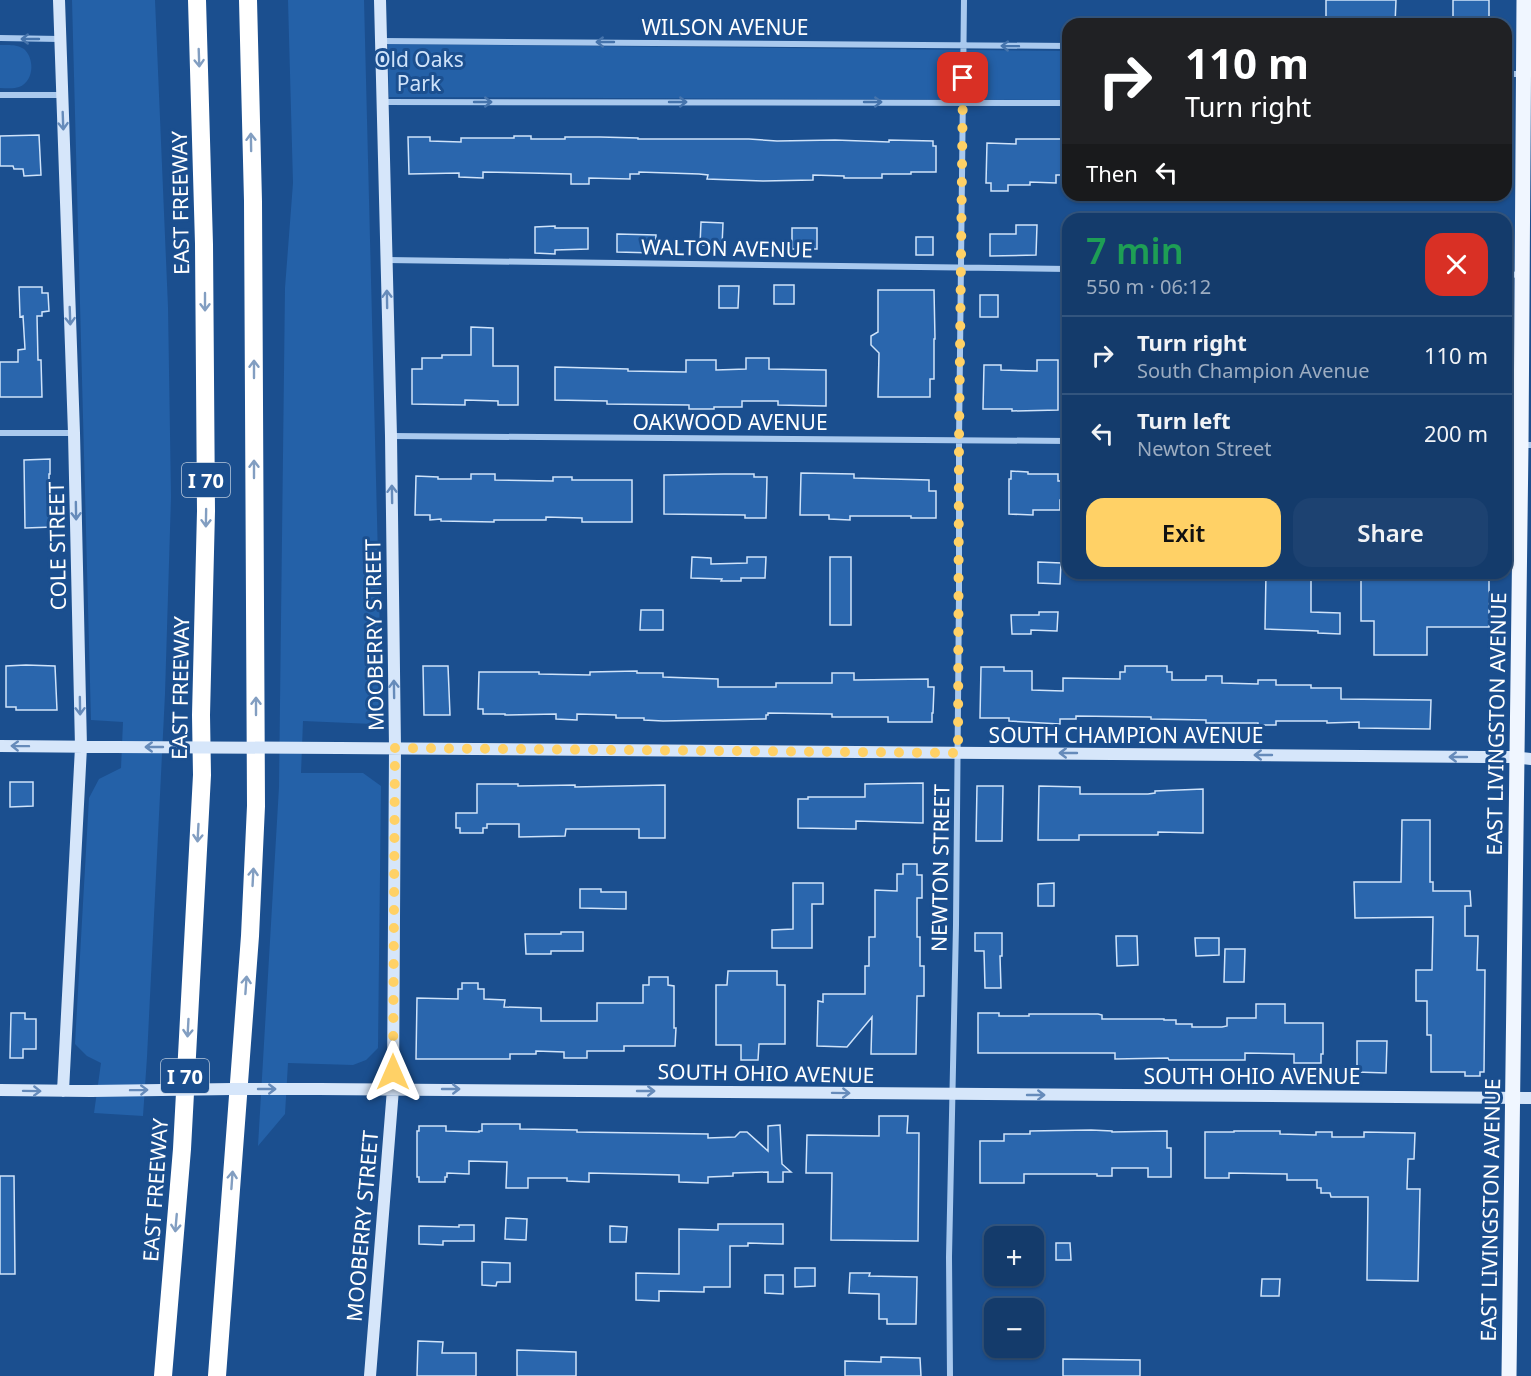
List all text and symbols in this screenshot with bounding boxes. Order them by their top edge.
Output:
street label: WILSON AVENUE [642,13,808,41]
one-way arrow [21,33,41,44]
text: 110 m [1185,34,1309,91]
one-way arrow [595,36,615,48]
one-way arrow [1000,40,1020,51]
icon: right [1086,42,1164,120]
park label: Old Oaks Park [374,45,464,97]
one-way arrow [194,48,205,68]
pin [937,52,988,103]
icon: arrive [946,61,979,94]
text: Turn right [1185,88,1311,125]
one-way arrow [473,96,493,108]
one-way arrow [668,96,688,108]
one-way arrow [863,96,883,108]
one-way arrow [57,111,69,131]
street label: EAST FREEWAY [165,131,195,275]
one-way arrow [246,133,257,153]
icon: left [1150,156,1183,189]
text: Then [1086,158,1138,188]
text: 7 min [1086,226,1184,275]
street label: WALTON AVENUE [641,233,813,263]
button: close [1425,233,1488,296]
text: 550 m · 06:12 [1086,273,1211,300]
one-way arrow [382,290,393,310]
one-way arrow [199,292,211,312]
one-way arrow [64,306,76,326]
text: Turn right [1137,327,1247,357]
icon: right [1086,339,1119,372]
text: 110 m [1424,340,1488,370]
text: South Champion Avenue [1137,357,1369,384]
one-way arrow [248,360,260,380]
text: Turn left [1137,405,1231,435]
street label: OAKWOOD AVENUE [632,408,828,436]
icon: left [1086,417,1119,450]
text: 200 m [1424,418,1488,448]
text: Newton Street [1137,435,1272,462]
one-way arrow [248,459,260,479]
road number: I 70 [182,463,230,497]
street label: COLE STREET [42,481,72,611]
one-way arrow [386,485,398,505]
button: Exit [1086,498,1281,567]
button: Share [1293,498,1488,567]
one-way arrow [70,501,82,521]
one-way arrow [200,508,212,528]
street label: MOOBERRY STREET [358,538,390,731]
street label: EAST LIVINGSTON AVENUE [1480,592,1512,856]
street label: EAST FREEWAY [165,616,195,760]
one-way arrow [388,680,400,700]
one-way arrow [75,696,86,716]
one-way arrow [250,696,262,716]
street label: SOUTH CHAMPION AVENUE [989,721,1263,749]
one-way arrow [10,740,30,752]
one-way arrow [145,741,165,753]
one-way arrow [1059,748,1079,759]
one-way arrow [1254,749,1274,761]
one-way arrow [1449,751,1469,763]
street label: NEWTON STREET [925,784,955,952]
one-way arrow [193,823,204,843]
one-way arrow [247,868,258,888]
one-way arrow [241,976,252,996]
one-way arrow [182,1018,193,1038]
position arrow [361,1040,425,1104]
street label: SOUTH OHIO AVENUE [657,1057,875,1089]
road number: I 70 [161,1059,209,1093]
street label: SOUTH OHIO AVENUE [1144,1062,1360,1090]
street label: EAST LIVINGSTON AVENUE [1474,1078,1506,1342]
one-way arrow [257,1083,277,1095]
one-way arrow [441,1083,461,1095]
one-way arrow [21,1085,41,1096]
one-way arrow [129,1085,149,1096]
one-way arrow [636,1085,656,1096]
one-way arrow [831,1087,851,1099]
one-way arrow [1026,1089,1046,1101]
street label: EAST FREEWAY [136,1117,174,1263]
street label: MOOBERRY STREET [340,1129,384,1323]
one-way arrow [227,1170,238,1190]
one-way arrow [170,1212,181,1232]
map controls [984,1226,1044,1358]
button: + [984,1226,1044,1286]
button: − [984,1298,1044,1358]

